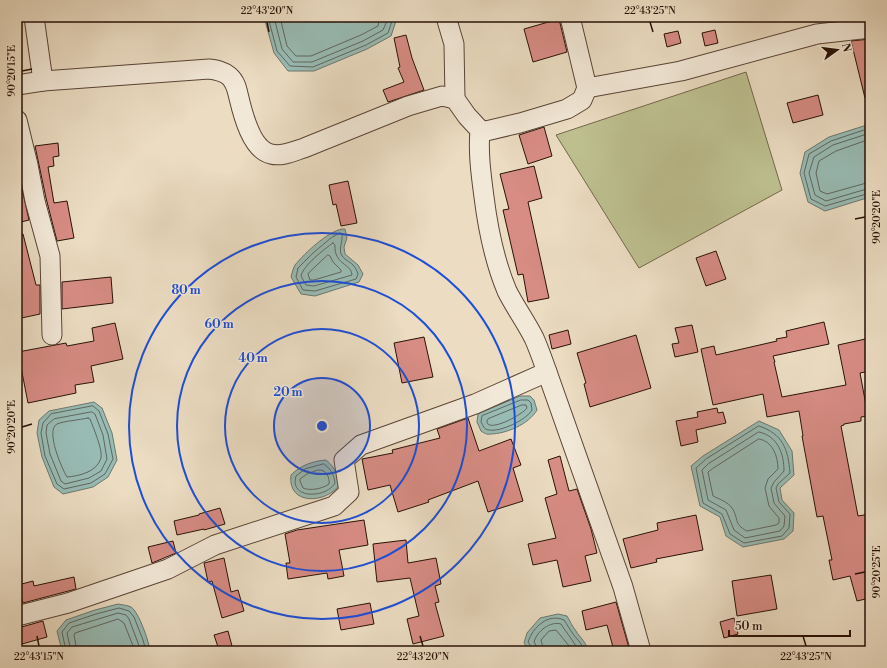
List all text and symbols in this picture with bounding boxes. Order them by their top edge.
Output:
text: 22°43'20"N [241,5,294,17]
text: 22°43'25"N [624,5,676,17]
north arrow [817,30,857,70]
text: N [838,42,854,54]
text: 90°20'15"E [6,45,18,97]
text: 90°20'20"E [871,190,883,244]
text: 80 m [171,283,201,298]
text: 60 m [204,317,234,332]
text: 40 m [238,351,268,366]
text: 20 m [273,385,303,400]
text: 90°20'20"E [6,400,18,454]
centre of rings [315,419,329,433]
text: 90°20'25"E [871,545,883,598]
scale bar [729,612,850,638]
text: 50 m [735,619,763,634]
text: 22°43'15"N [14,651,65,663]
text: 22°43'20"N [397,651,450,663]
text: 22°43'25"N [780,651,832,663]

